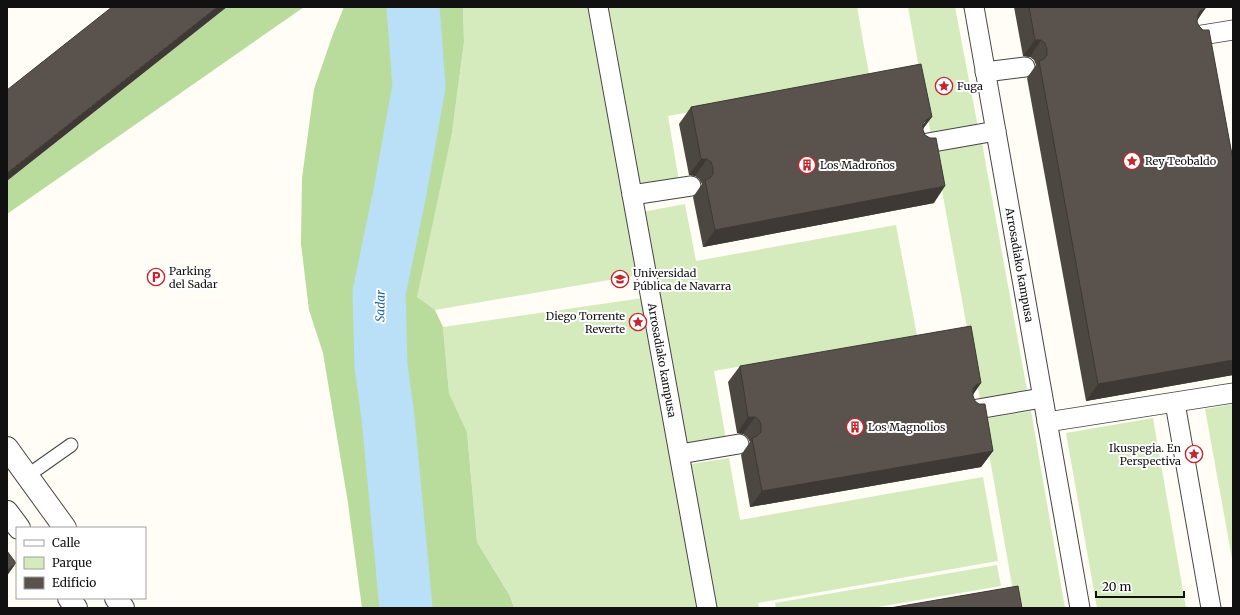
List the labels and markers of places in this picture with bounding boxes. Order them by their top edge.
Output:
place icon: Fuga [934,76,954,96]
place label: Fuga [957,79,983,93]
place icon: Rey Teobaldo [1122,151,1142,171]
place label: Rey Teobaldo [1145,154,1217,168]
building icon: Los Madroños [797,155,817,175]
place label: Los Madroños [820,158,895,172]
place label: Parking del Sadar [169,264,218,291]
place label: Universidad Pública de Navarra [633,266,731,293]
parking icon: Parking del Sadar [146,267,166,287]
school or university icon: Universidad Pública de Navarra [610,269,630,289]
place label: Diego Torrente Reverte [546,309,625,336]
place icon: Diego Torrente Reverte [628,312,648,332]
building icon: Los Magnolios [845,417,865,437]
place label: Los Magnolios [868,420,945,434]
place label: Ikuspegia. En Perspectiva [1109,441,1182,468]
place icon: Ikuspegia. En Perspectiva [1184,444,1204,464]

